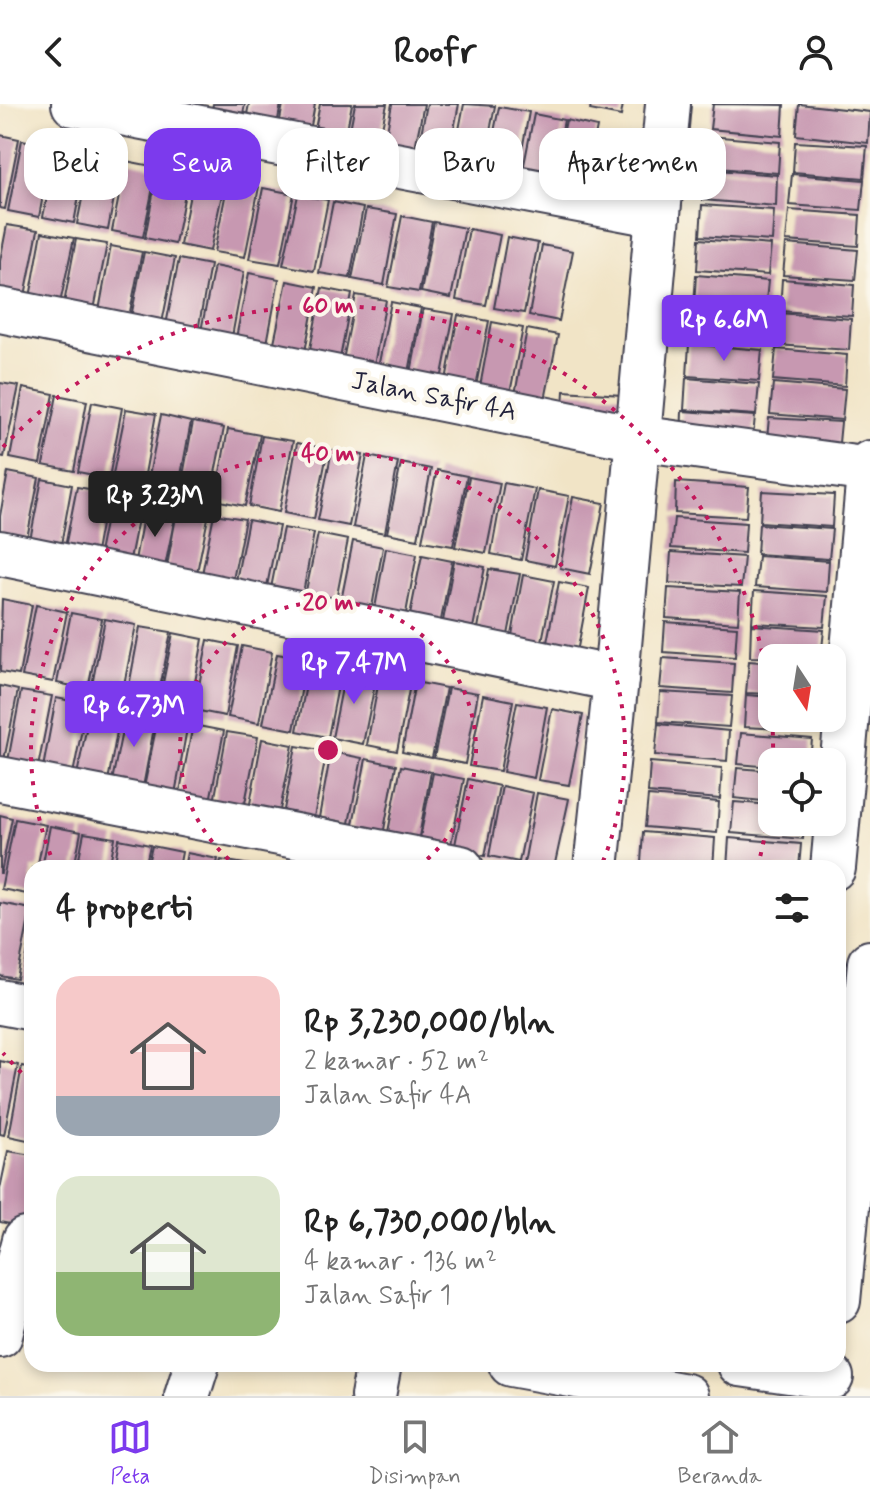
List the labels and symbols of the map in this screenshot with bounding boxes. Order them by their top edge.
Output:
text: 60 m [302,291,354,322]
pin: Rp 6.6M [650,295,798,363]
street label: Jalan Safir 4A [348,364,520,430]
text: 40 m [301,439,355,470]
pin: Rp 3.23M [72,471,238,539]
text: 20 m [302,588,354,619]
pin: Rp 7.47M [271,638,437,706]
north arrow [758,644,846,732]
pin: Rp 6.73M [51,681,217,749]
centre of rings [314,736,342,764]

